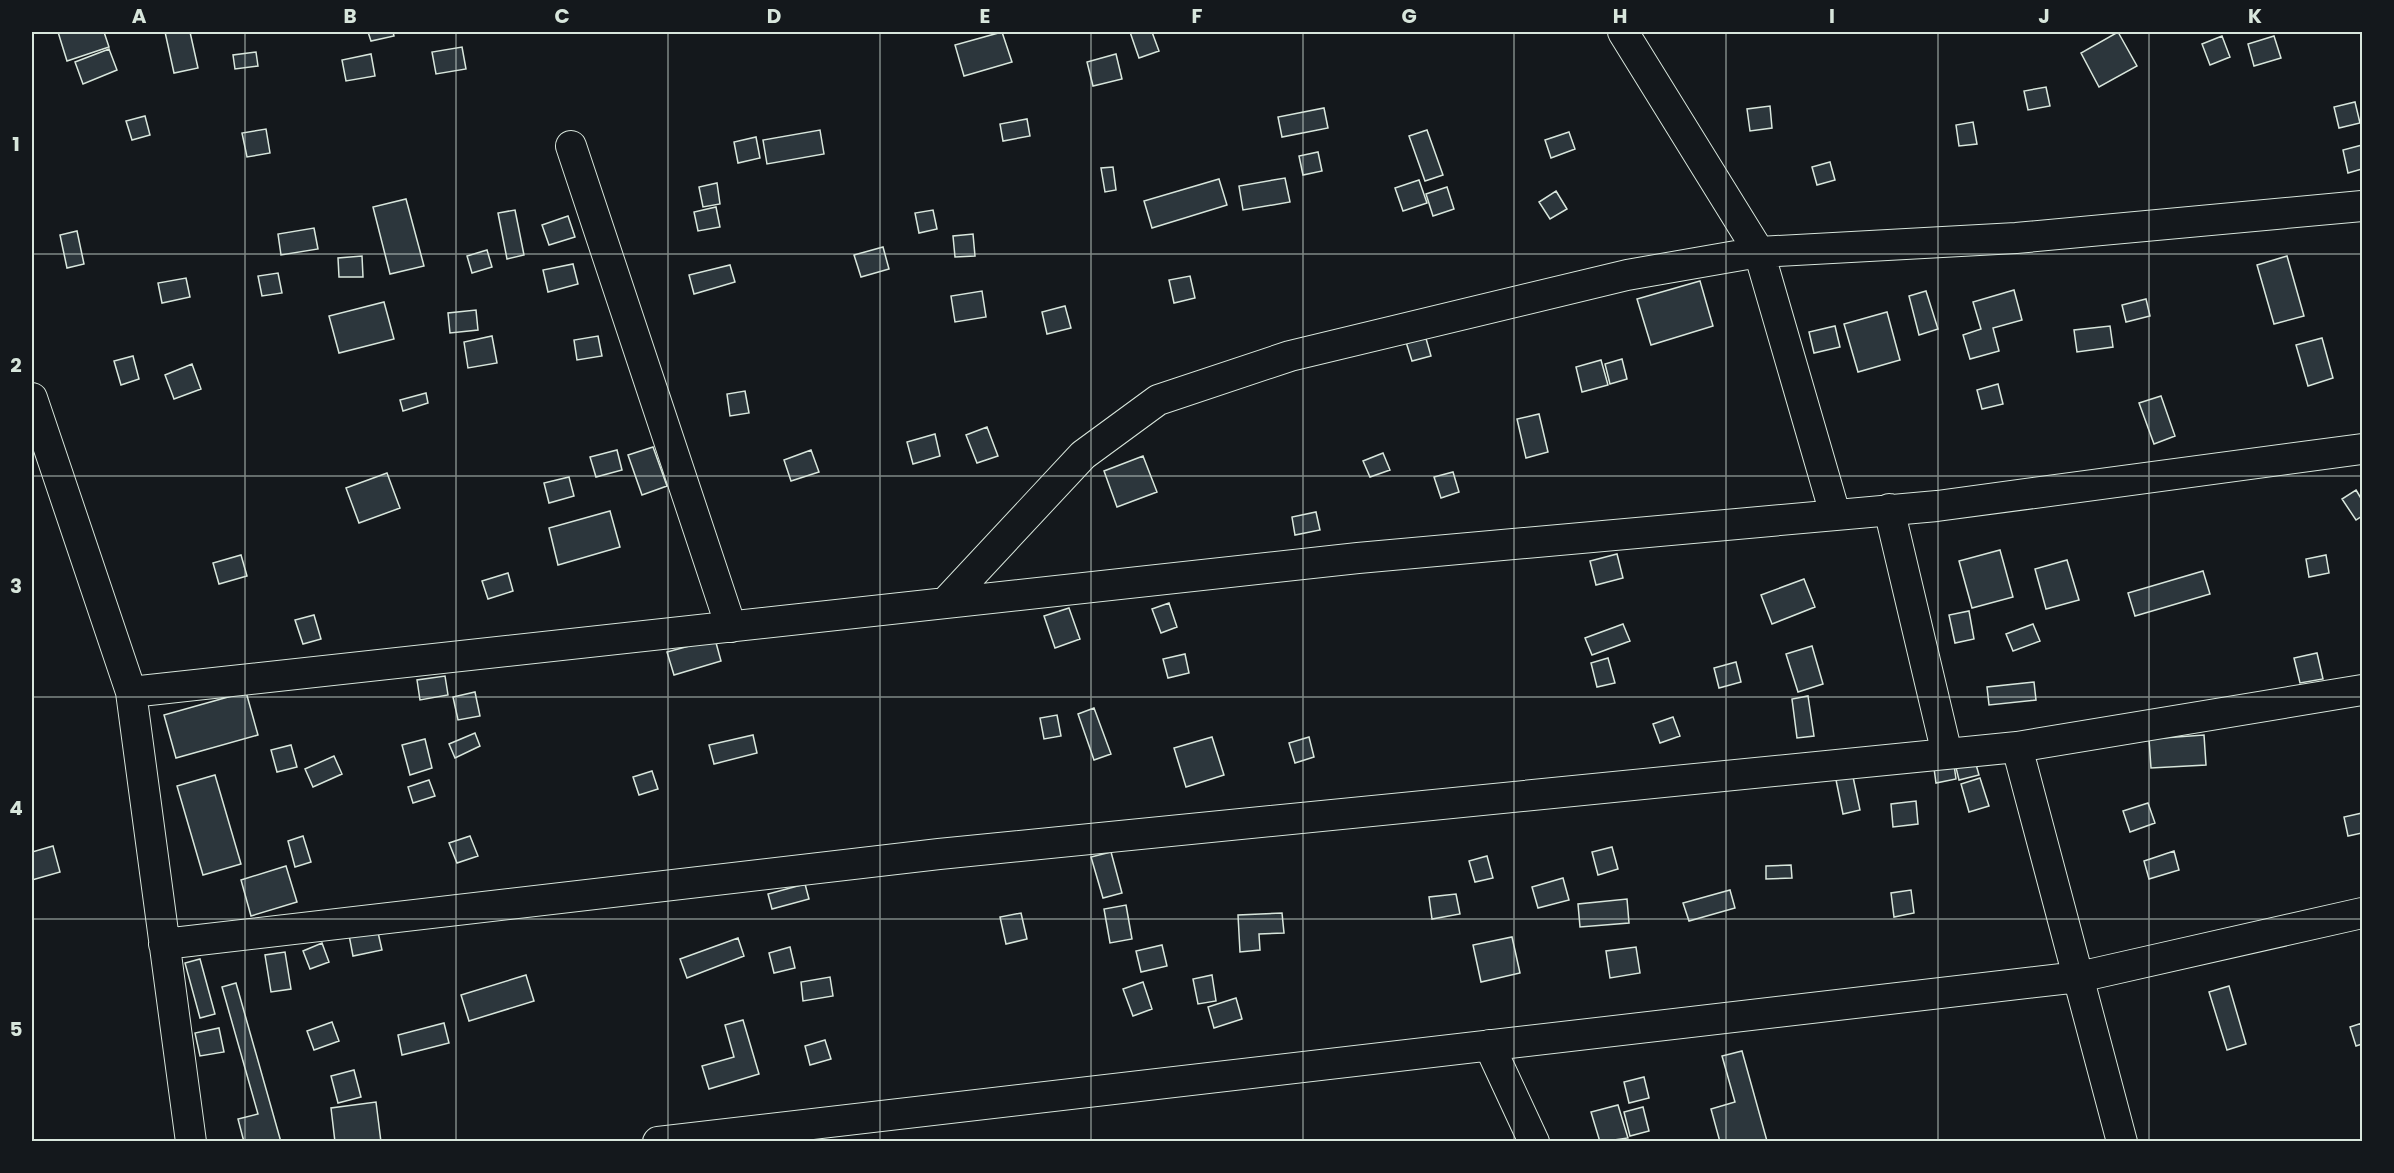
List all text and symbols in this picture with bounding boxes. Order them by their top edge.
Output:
text: A [132,2,147,30]
text: B [343,2,357,30]
text: C [554,2,570,30]
text: D [767,2,781,30]
text: E [980,2,990,30]
text: F [1192,2,1203,30]
text: G [1401,2,1417,30]
text: H [1613,2,1627,30]
text: I [1829,2,1835,30]
text: J [2038,2,2050,30]
text: K [2248,2,2262,30]
text: 1 [12,130,20,158]
text: 2 [10,351,22,379]
text: 3 [10,572,22,600]
text: 4 [9,794,23,822]
text: 5 [10,1015,23,1043]

